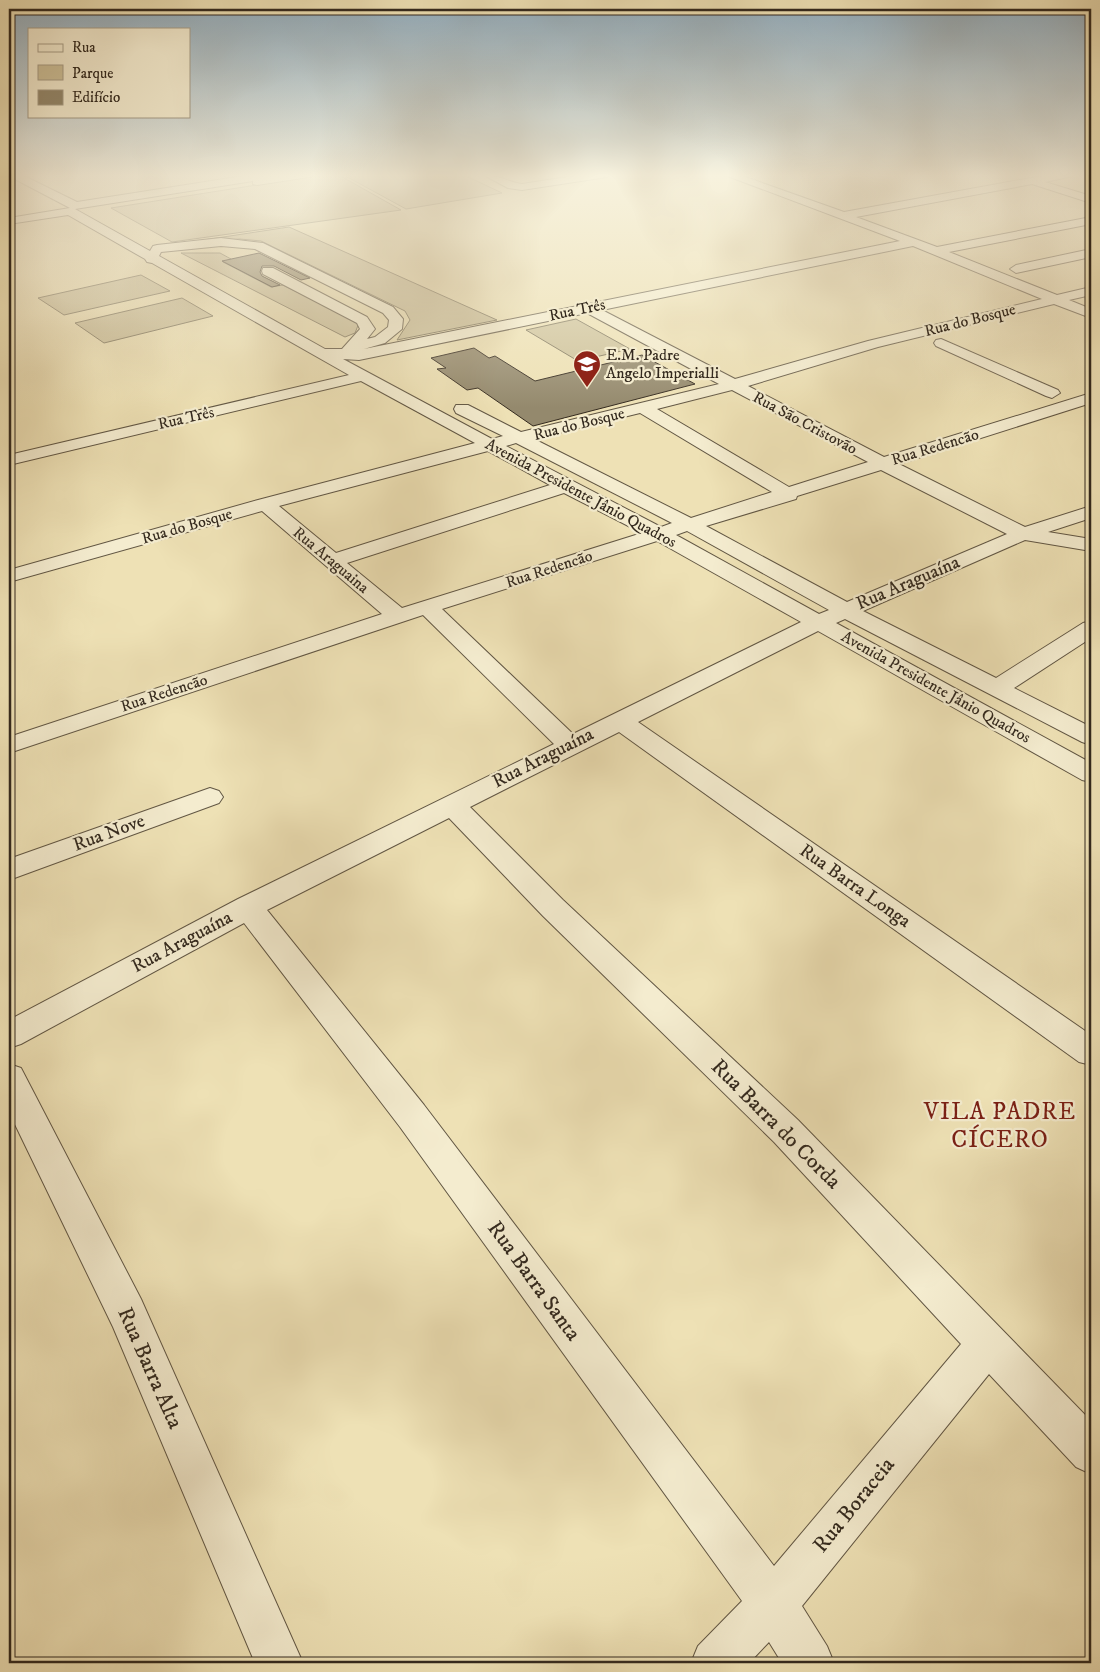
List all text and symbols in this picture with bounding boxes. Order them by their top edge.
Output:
legend [28,28,190,118]
text: Rua [72,38,96,57]
text: Parque [72,64,113,83]
text: Edifício [72,88,120,107]
street label: Rua Três [547,294,607,326]
street label: Rua do Bosque [922,299,1018,341]
place label: E.M. Padre Angelo Imperialli [606,345,719,383]
school or university icon: E.M. Padre Angelo Imperialli [572,349,602,388]
street label: Rua São Cristovão [749,387,861,459]
street label: Rua Três [156,402,216,434]
street label: Rua do Bosque [531,403,627,445]
street label: Rua Redencão [889,424,981,470]
street label: Avenida Presidente Jânio Quadros [482,434,680,552]
street label: Rua do Bosque [139,503,235,548]
street label: Rua Araguaina [289,522,373,598]
street label: Rua Redencão [503,545,595,592]
street label: Rua Araguaína [853,551,963,615]
street label: Avenida Presidente Jânio Quadros [838,626,1034,748]
street label: Rua Redencão [118,669,210,716]
street label: Rua Araguaína [489,723,597,793]
street label: Rua Nove [70,809,148,857]
street label: Rua Barra Longa [795,839,915,933]
street label: Rua Araguaína [128,906,236,978]
street label: Rua Barra do Corda [705,1053,847,1195]
district label: VILA PADRE CÍCERO [923,1097,1076,1155]
street label: Rua Barra Santa [481,1216,587,1347]
street label: Rua Barra Alta [111,1303,189,1433]
street label: Rua Boraceia [807,1451,901,1558]

